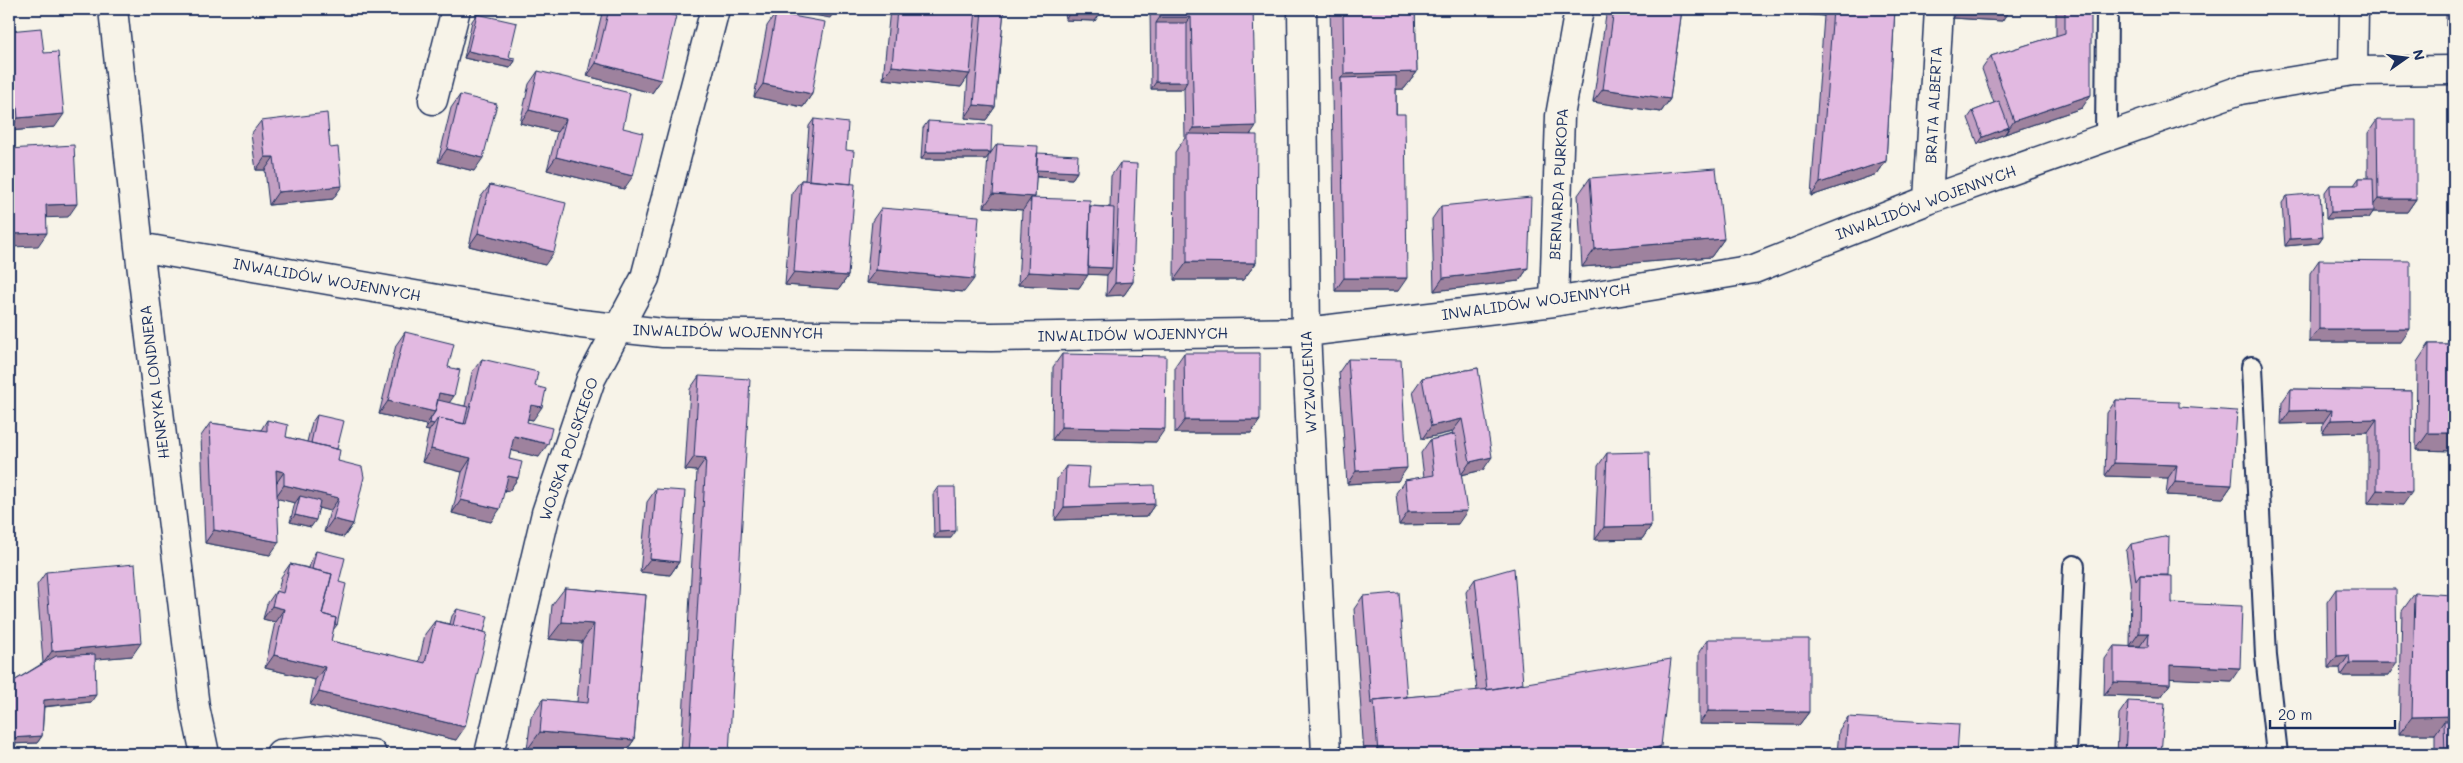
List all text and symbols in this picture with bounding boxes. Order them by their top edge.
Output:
north arrow [2380,32,2430,82]
street label: BRATA ALBERTA [1920,46,1946,164]
text: N [2409,47,2430,62]
street label: BERNARDA PURKOPA [1544,107,1572,260]
street label: INWALIDÓW WOJENNYCH [1833,160,2019,244]
street label: INWALIDÓW WOJENNYCH [232,253,423,305]
street label: INWALIDÓW WOJENNYCH [1440,278,1632,324]
street label: HENRYKA LONDNERA [135,304,173,460]
street label: INWALIDÓW WOJENNYCH [633,319,823,343]
street label: INWALIDÓW WOJENNYCH [1038,322,1228,346]
street label: WYZWOLENIA [1295,330,1321,434]
street label: WOJSKA POLSKIEGO [534,374,602,523]
scale bar [2270,698,2396,730]
text: 20 m [2278,704,2312,724]

